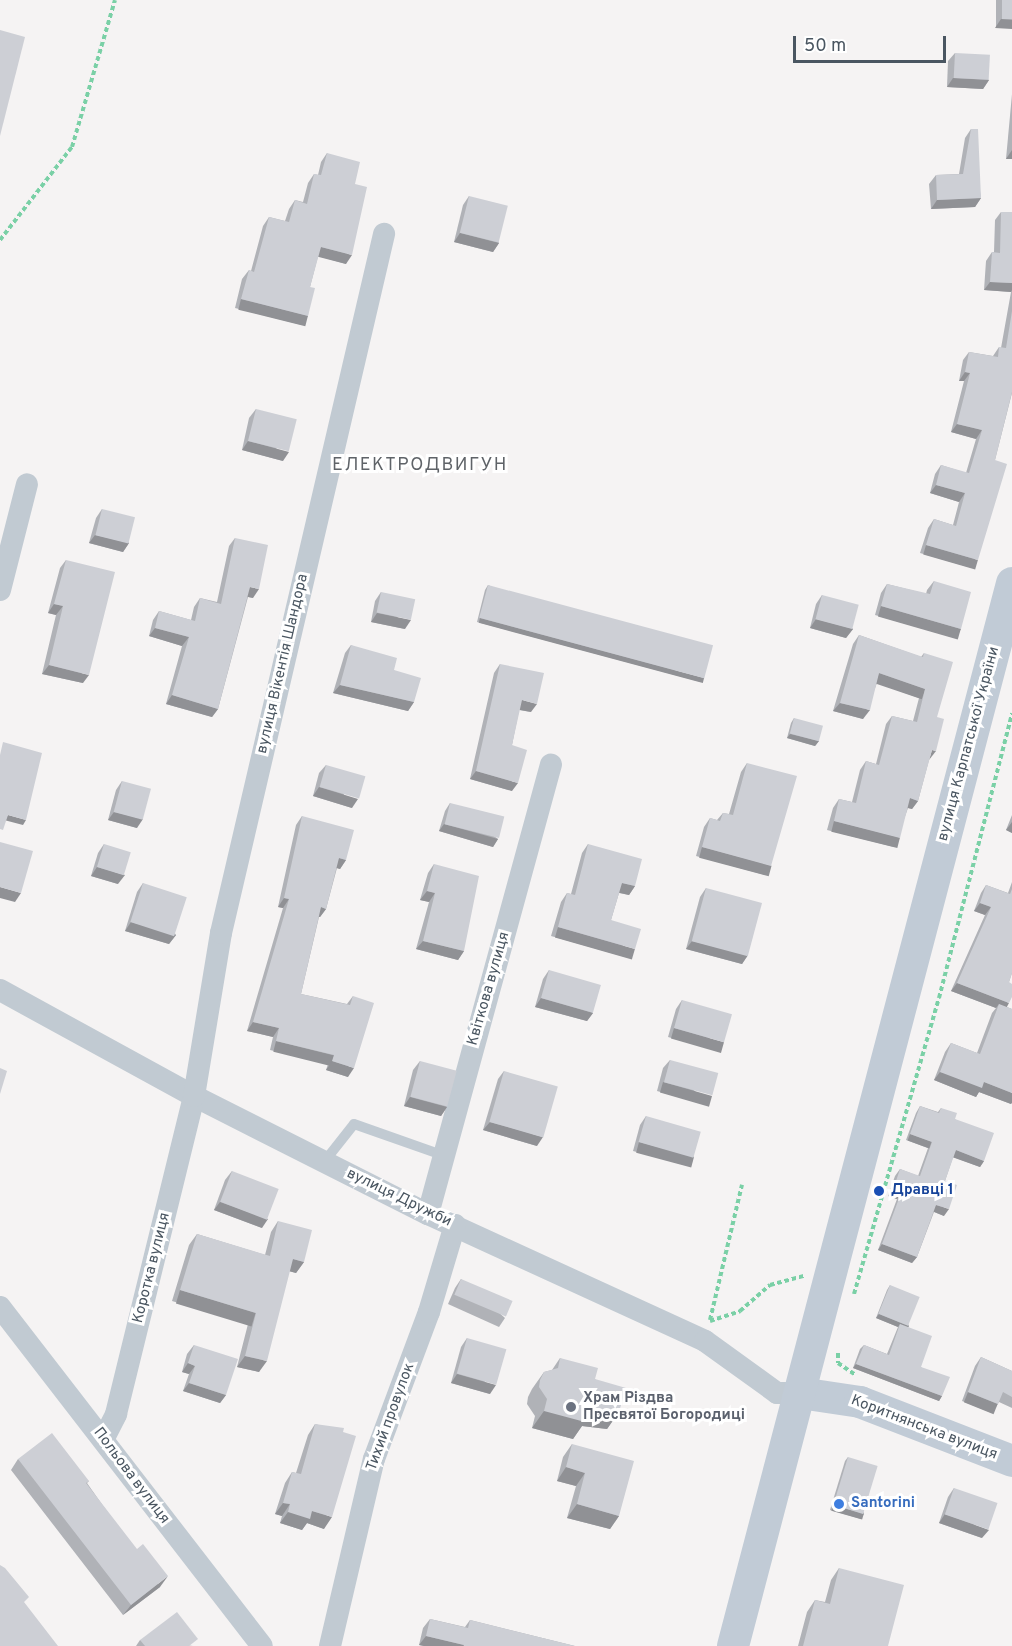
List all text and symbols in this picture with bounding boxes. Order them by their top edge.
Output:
scale bar [796,24,949,62]
text: 50 m [804,35,846,58]
district label: ЕЛЕКТРОДВИГУН [332,455,508,477]
street label: вулиця Вікентія Шандора [254,572,312,756]
street label: вулиця Карпатської України [934,645,1004,843]
street label: Квіткова вулиця [464,930,514,1048]
street label: вулиця Дружби [344,1165,454,1231]
place label: Дравці 1 [891,1182,954,1200]
marker: Дравці 1 [872,1184,886,1198]
street label: Коротка вулиця [130,1211,174,1325]
street label: Тихий провулок [363,1361,419,1473]
place label: Храм Різдва Пресвятої Богородиці [583,1389,745,1424]
street label: Коритнянська вулиця [848,1392,1000,1464]
marker: Храм Різдва Пресвятої Богородиці [564,1400,578,1414]
street label: Польова вулиця [89,1424,173,1528]
place label: Santorini [851,1495,915,1513]
marker: Santorini [832,1497,846,1511]

